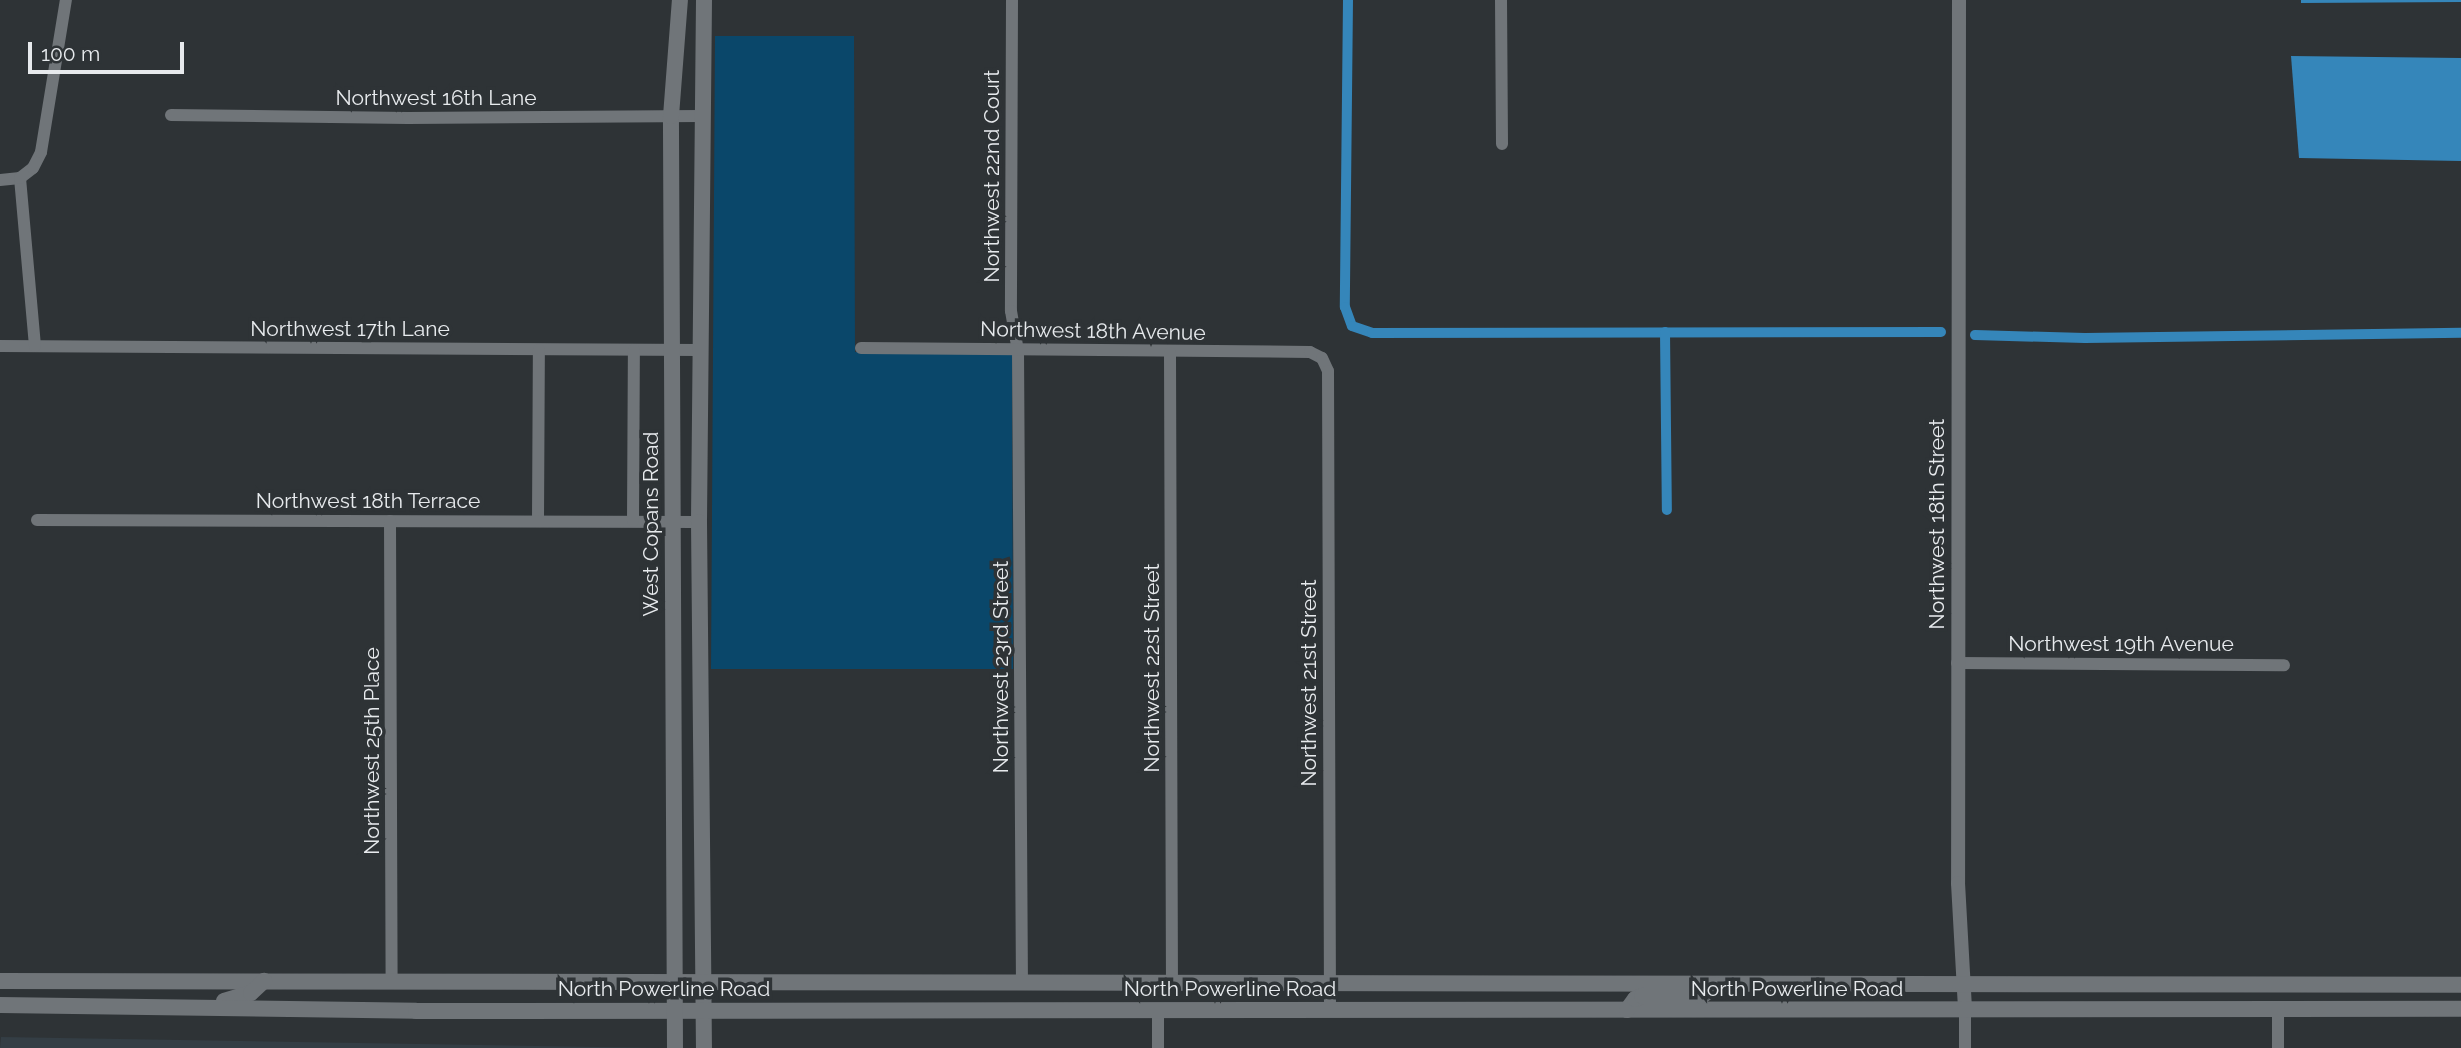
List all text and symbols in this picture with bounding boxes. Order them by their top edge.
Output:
scale bar [32,28,187,72]
text: 100 m [41,41,100,66]
street label: Northwest 22nd Court [979,70,1005,282]
street label: Northwest 16th Lane [335,85,537,111]
street label: Northwest 17th Lane [250,316,450,342]
street label: Northwest 18th Avenue [980,316,1206,346]
street label: Northwest 18th Street [1924,419,1950,629]
street label: West Copans Road [638,432,664,616]
street label: Northwest 18th Terrace [255,488,481,514]
street label: Northwest 23rd Street [988,561,1014,773]
street label: Northwest 22st Street [1139,563,1165,773]
street label: Northwest 21st Street [1296,579,1322,787]
street label: Northwest 19th Avenue [2008,631,2234,657]
street label: Northwest 25th Place [359,647,385,855]
street label: North Powerline Road [558,976,770,1002]
street label: North Powerline Road [1124,976,1336,1002]
street label: North Powerline Road [1691,976,1903,1002]

